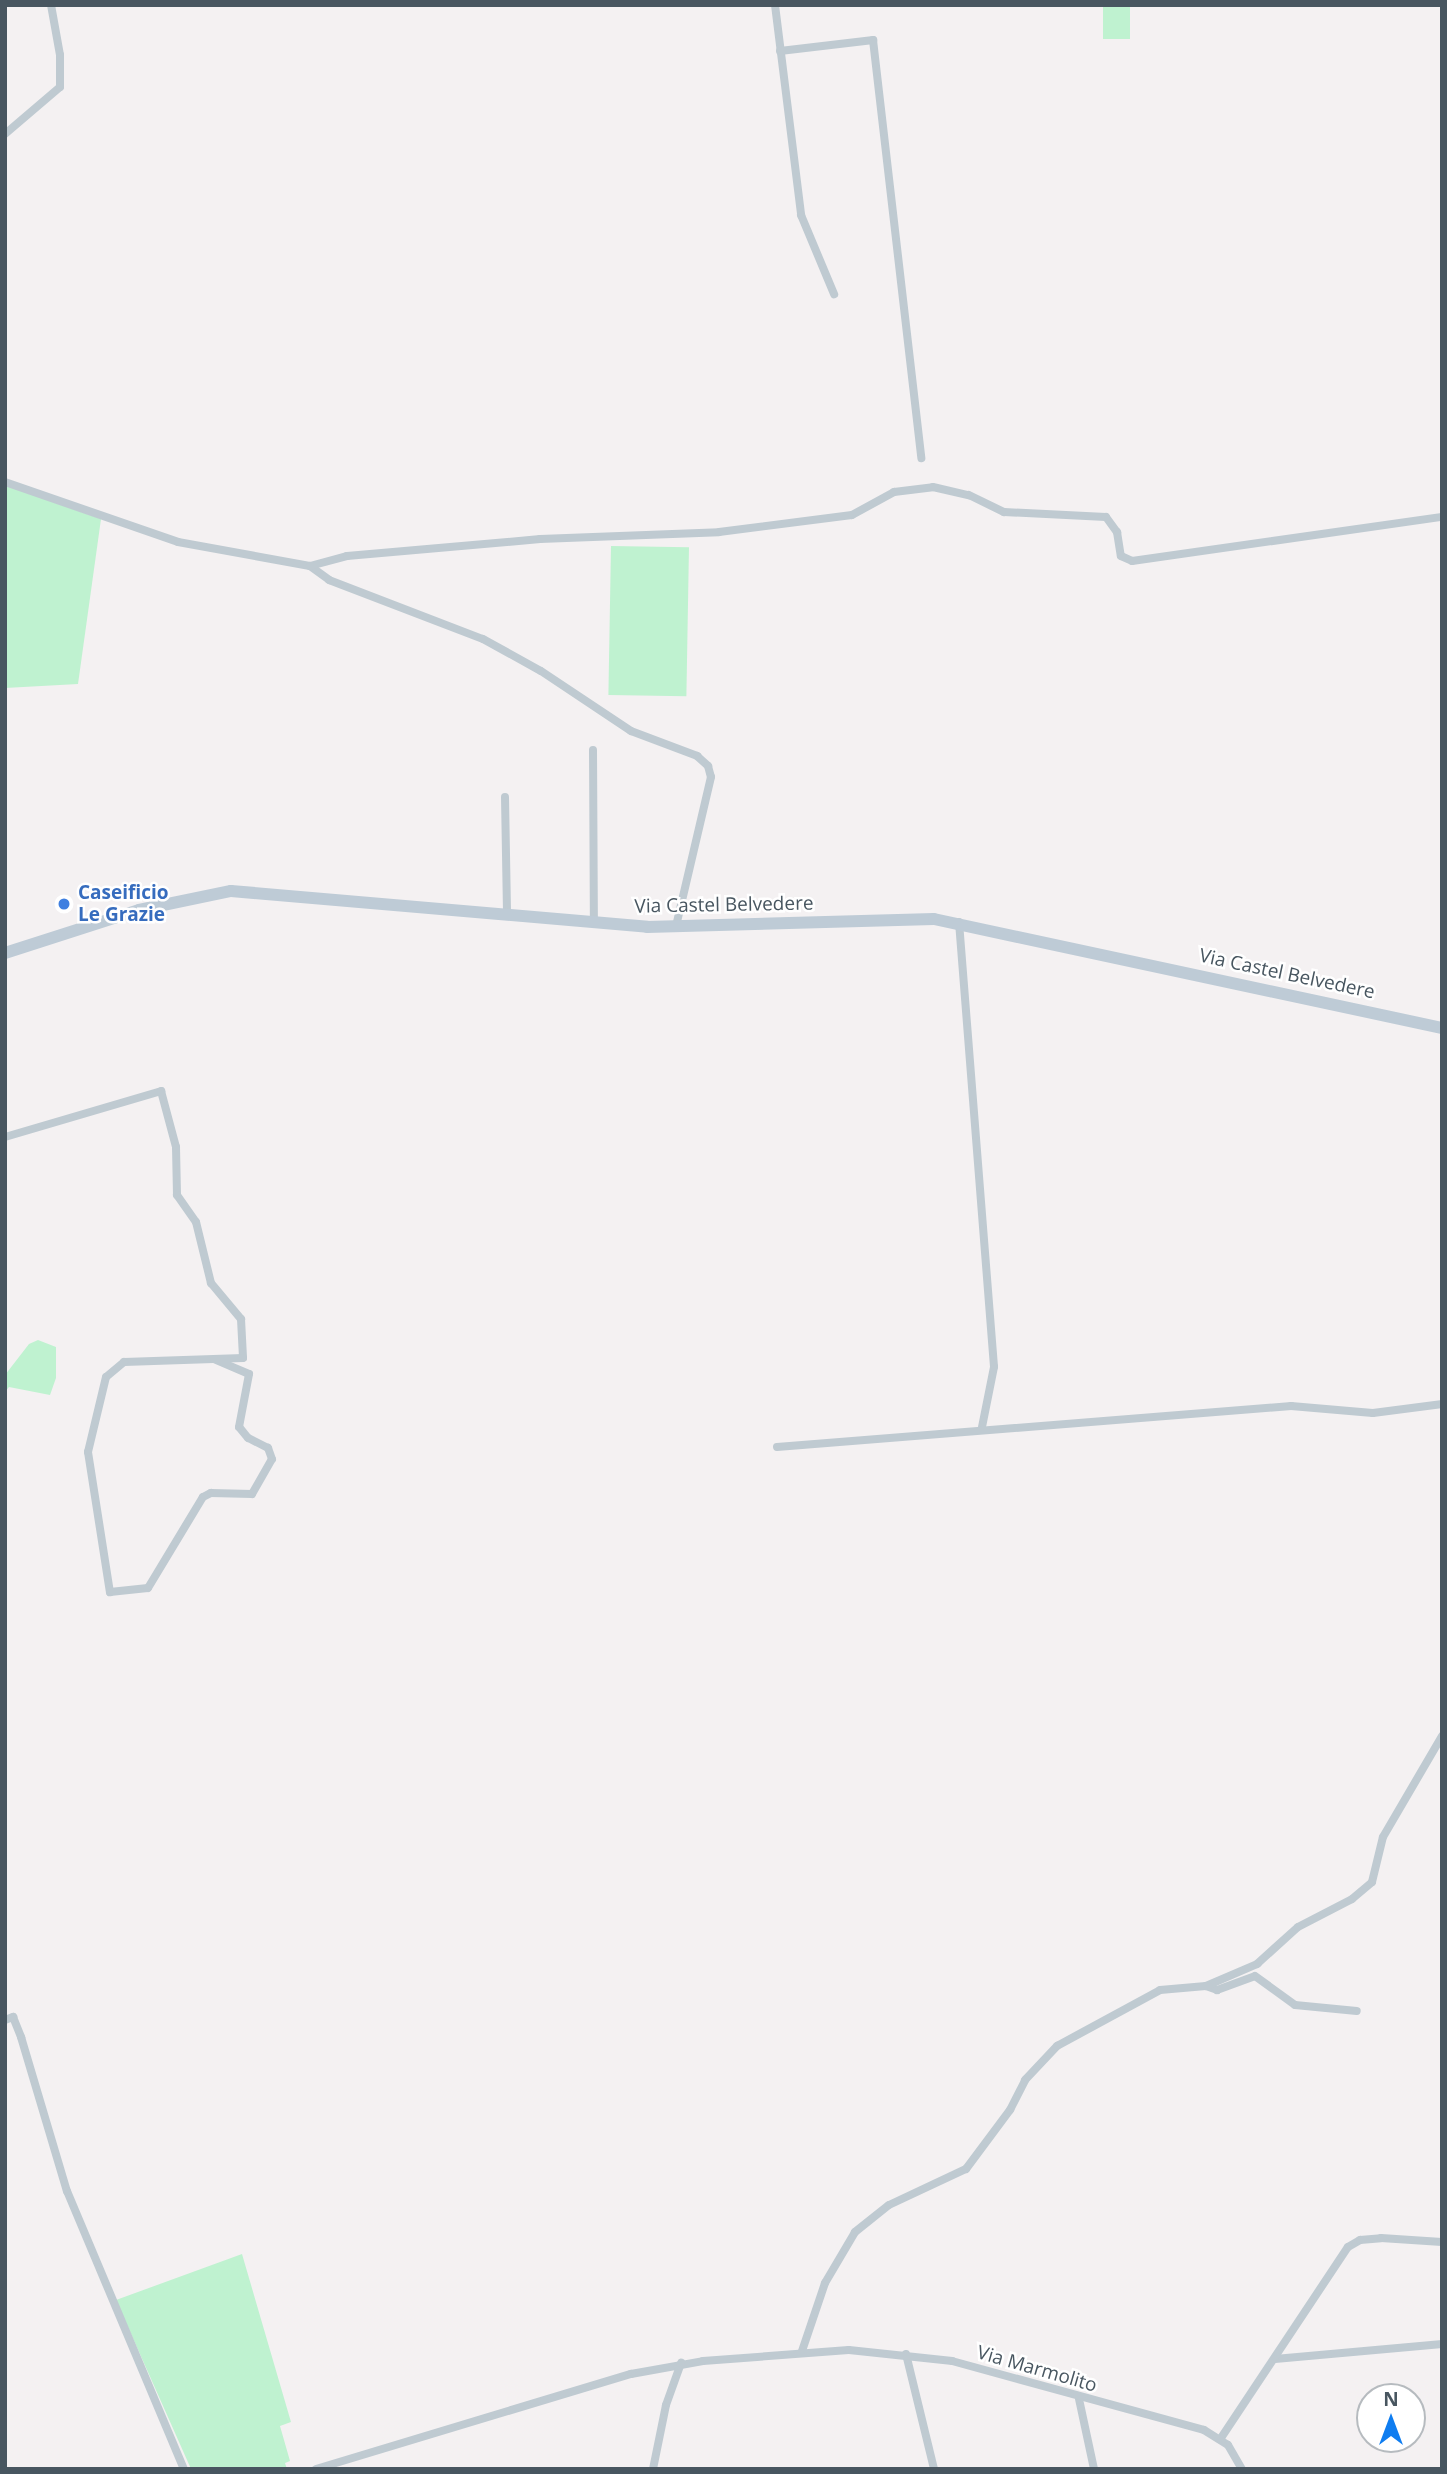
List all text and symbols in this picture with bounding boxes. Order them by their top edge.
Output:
place label: Caseificio Le Grazie [78,882,169,926]
street label: Via Castel Belvedere [634,892,814,918]
marker: Caseificio Le Grazie [56,896,72,912]
street label: Via Castel Belvedere [1197,944,1377,1004]
street label: Via Marmolito [974,2341,1100,2397]
north arrow [1356,2383,1426,2453]
text: N [1383,2386,1399,2412]

